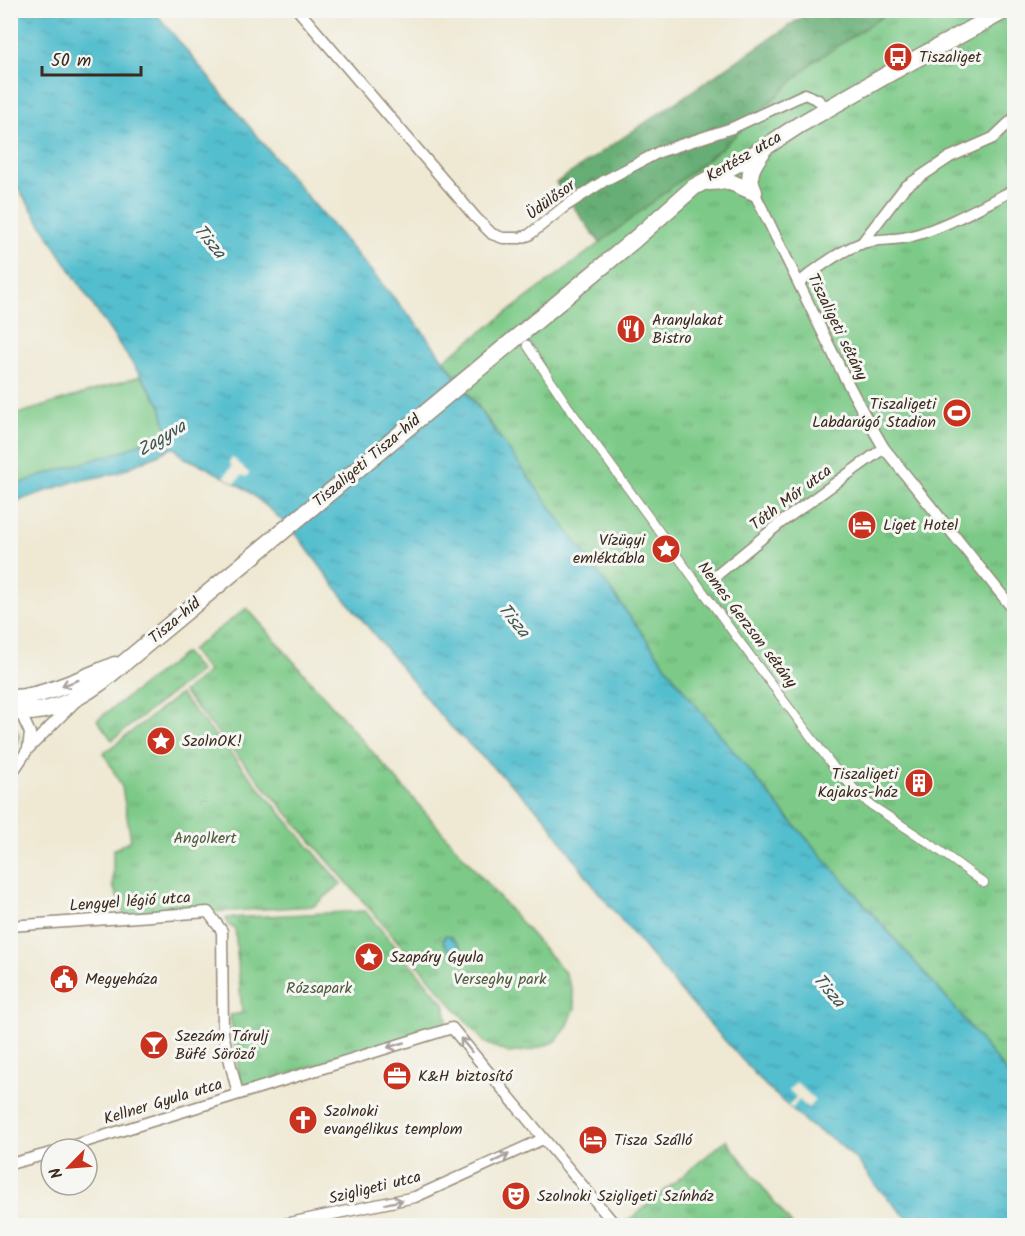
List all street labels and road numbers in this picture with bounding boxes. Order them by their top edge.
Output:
street label: Kertész utca [701,125,787,189]
street label: Üdülősor [521,173,582,226]
street label: Tiszaligeti sétány [800,269,874,385]
street label: Tiszaligeti Tisza-híd [308,408,427,514]
street label: Tóth Mór utca [745,459,837,537]
street label: Nemes Gerzson sétány [691,556,803,694]
street label: Tisza-híd [143,591,207,650]
street label: Lengyel légió utca [68,885,192,919]
street label: Kellner Gyula utca [100,1072,226,1132]
street label: Szigligeti utca [326,1164,424,1212]

